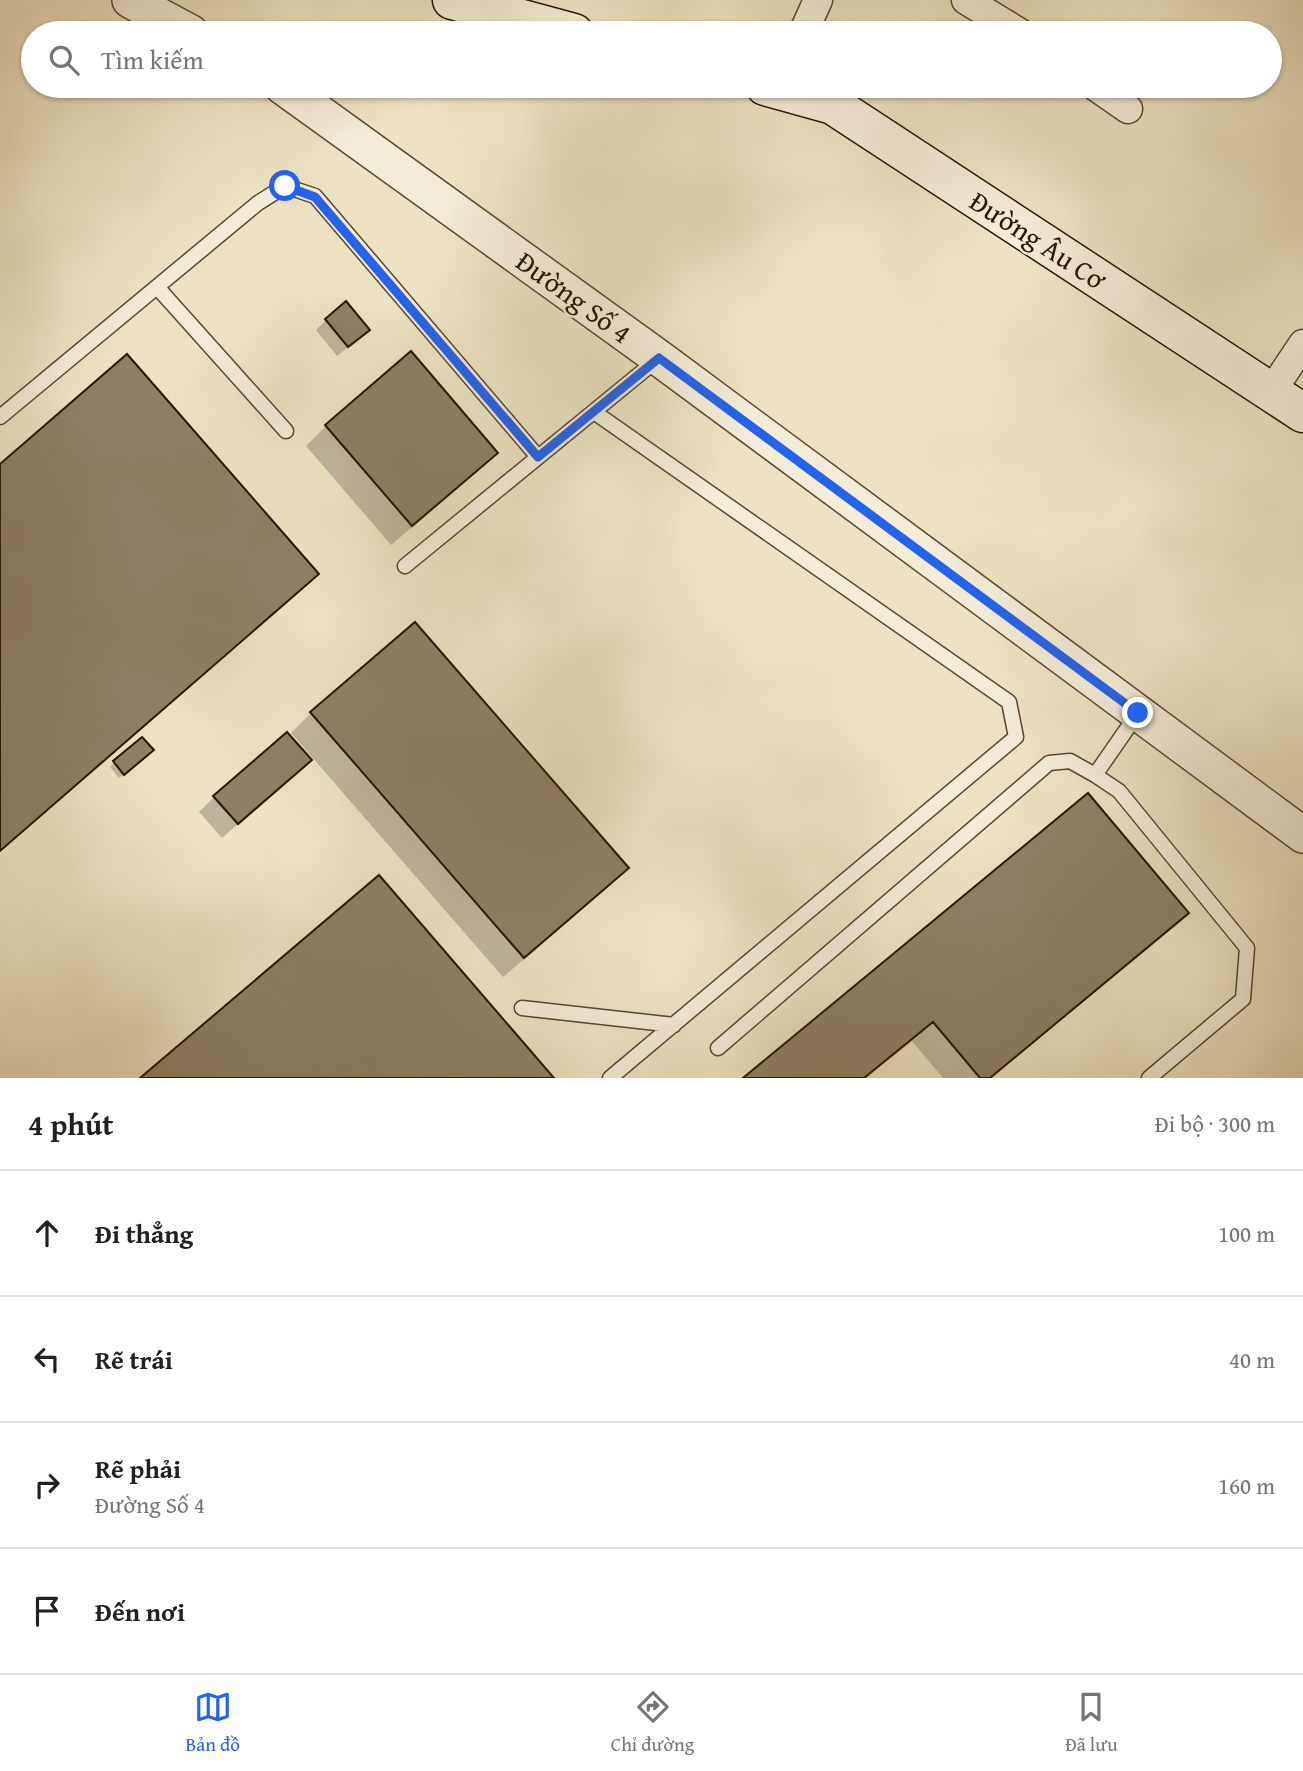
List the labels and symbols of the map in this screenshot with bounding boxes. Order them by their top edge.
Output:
route start [269,170,300,201]
street label: Đường Âu Cơ [962,180,1116,300]
street label: Đường Số 4 [508,241,640,352]
route end [1122,697,1153,728]

